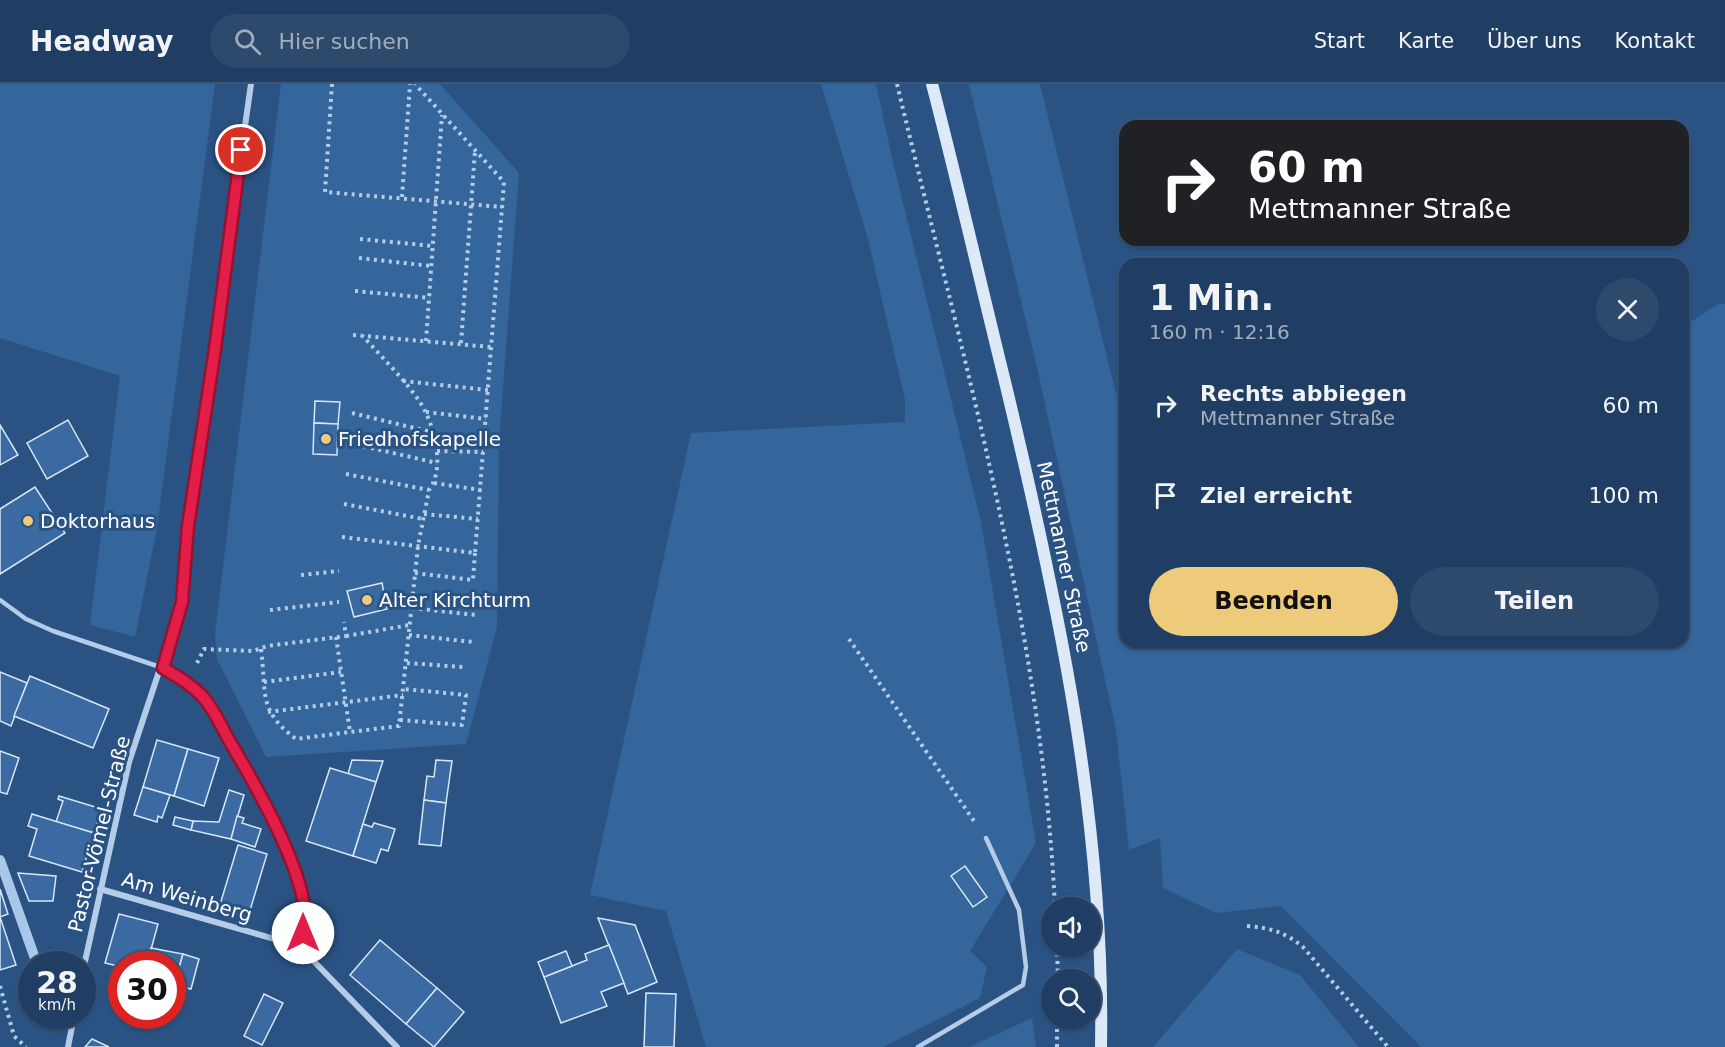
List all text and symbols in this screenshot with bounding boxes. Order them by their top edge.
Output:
search box [210,14,630,68]
text: Headway [30,25,174,58]
icon: search [231,25,264,58]
text: Hier suchen [279,29,410,54]
text: Start [1314,29,1365,53]
text: Karte [1398,29,1454,53]
text: Über uns [1487,29,1582,53]
text: Kontakt [1615,29,1695,53]
pin [215,124,266,175]
icon: arrive [224,133,257,166]
text: 60 m [1248,143,1365,192]
icon: right [1149,144,1227,222]
text: Mettmanner Straße [1248,193,1511,224]
text: 1 Min. [1149,277,1274,318]
button: close [1596,278,1659,341]
text: 160 m · 12:16 [1149,320,1290,344]
text: Rechts abbiegen [1200,381,1407,406]
icon: right [1149,389,1182,422]
text: 60 m [1603,393,1659,418]
text: Mettmanner Straße [1200,406,1395,430]
place label: Friedhofskapelle [338,427,501,451]
marker: Friedhofskapelle [319,432,333,446]
street label: Mettmanner Straße [1032,459,1096,655]
icon: arrive [1149,479,1182,512]
text: Ziel erreicht [1200,483,1352,508]
text: 100 m [1589,483,1659,508]
place label: Doktorhaus [40,509,155,533]
marker: Doktorhaus [21,514,35,528]
button: Beenden [1149,567,1398,636]
button: Teilen [1410,567,1659,636]
place label: Alter Kirchturm [379,588,531,612]
marker: Alter Kirchturm [360,593,374,607]
street label: Pastor-Vömel-Straße [63,733,135,935]
street label: Am Weinberg [119,867,255,927]
map controls [1041,897,1101,1029]
button: sound [1041,897,1101,957]
position arrow [271,901,335,965]
speed limit sign: 30 [108,951,186,1029]
text: 28 [36,965,78,1000]
button: search [1041,969,1101,1029]
text: km/h [38,996,76,1014]

